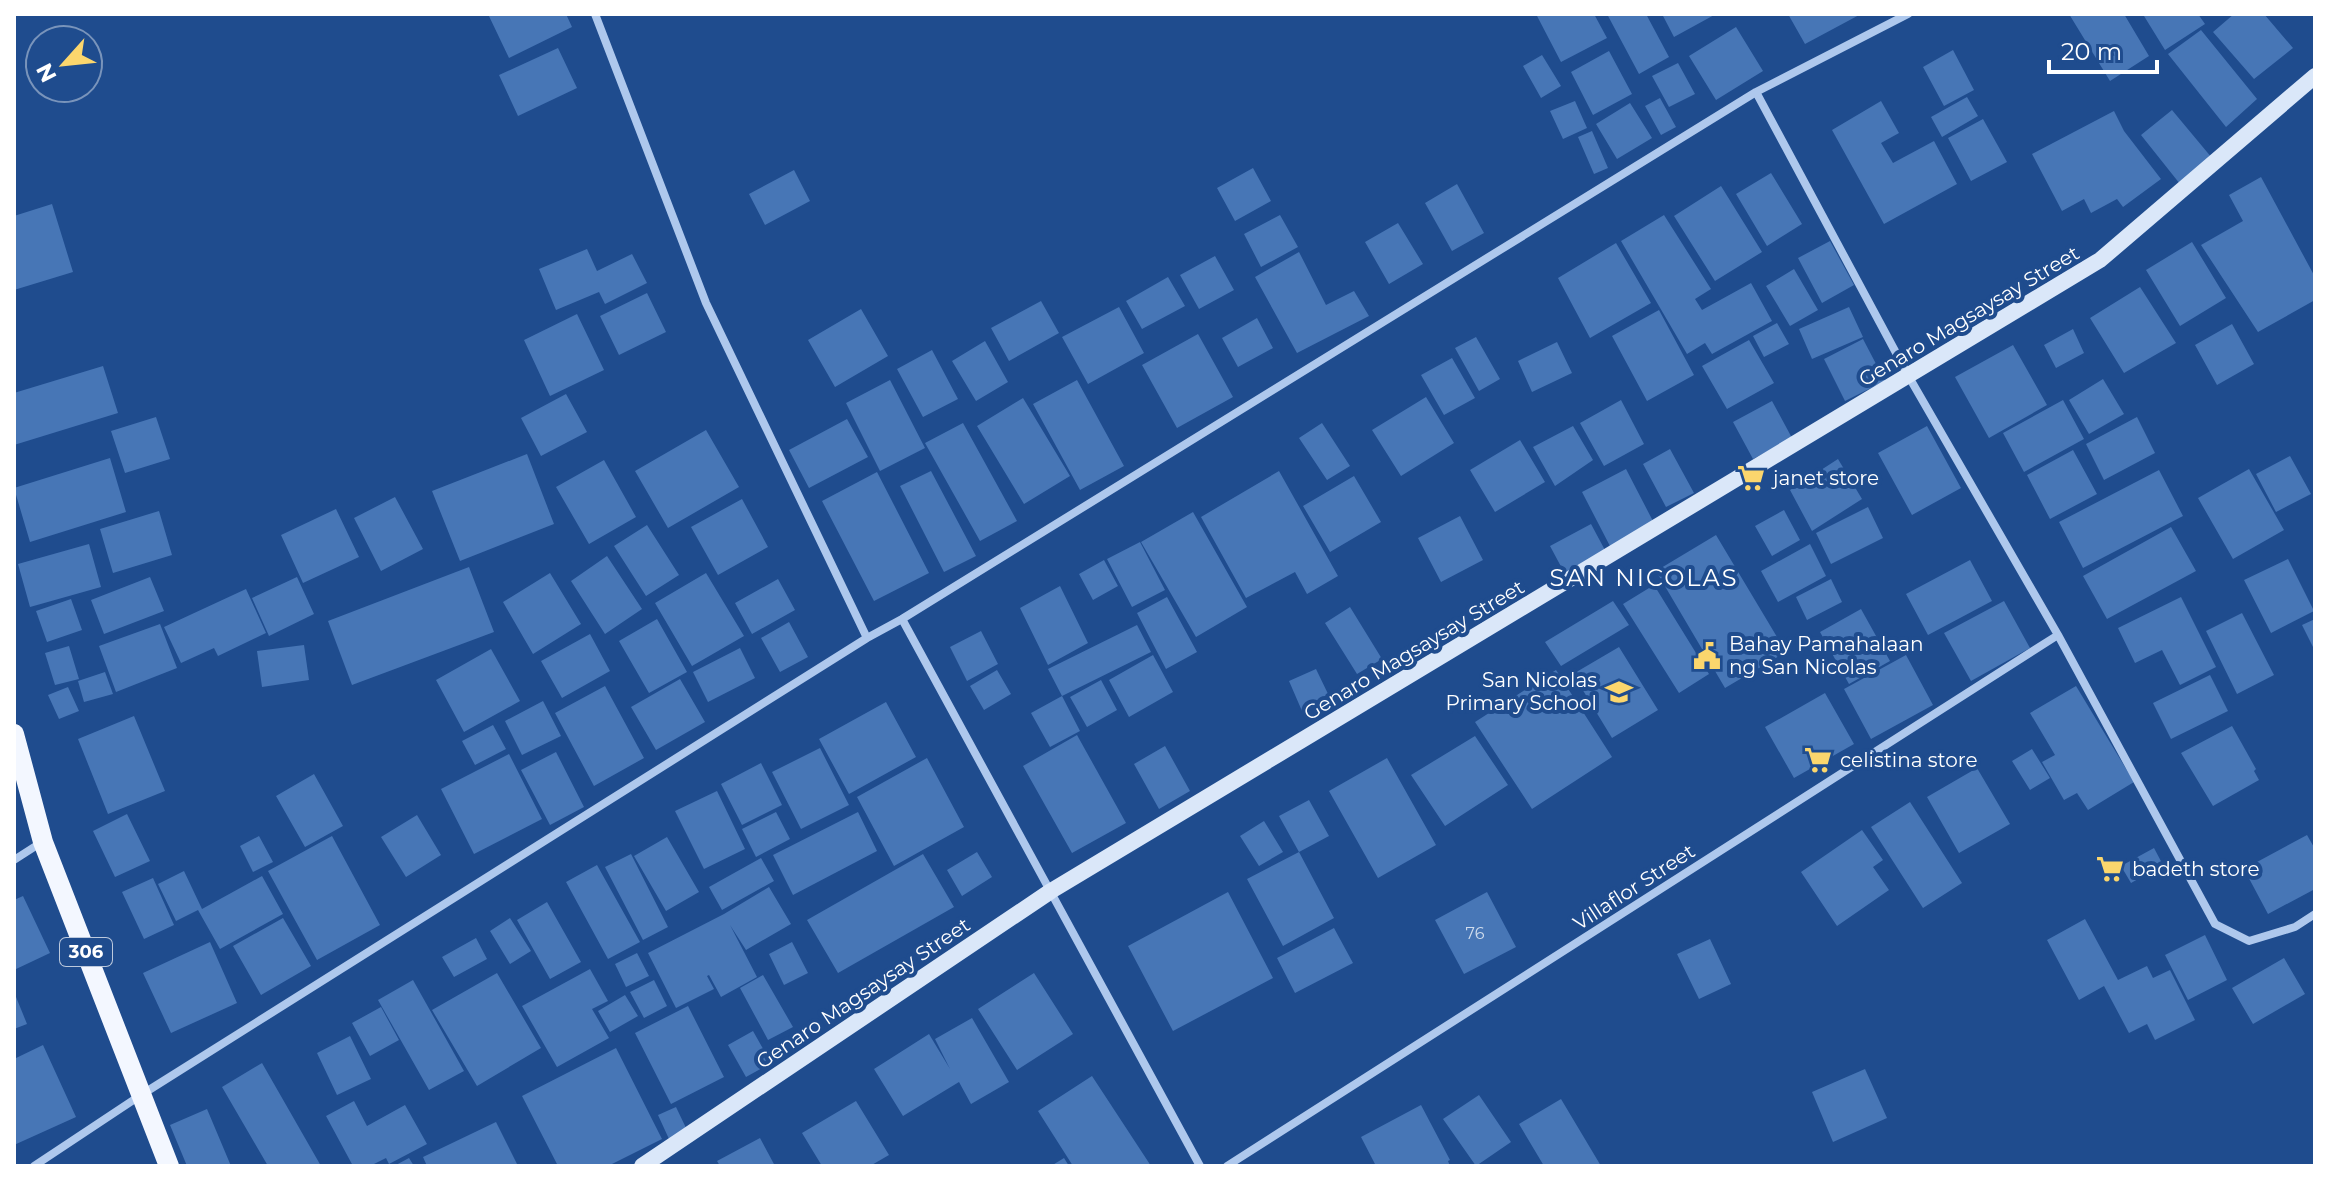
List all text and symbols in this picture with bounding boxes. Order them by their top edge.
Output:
north arrow [24,24,104,104]
scale bar [2049,24,2157,74]
text: 20 m [2061,37,2122,66]
text: N [31,59,63,87]
street label: Genaro Magsaysay Street [1855,241,2083,391]
supermarket icon: janet store [1736,463,1766,493]
place label: janet store [1771,466,1879,490]
district label: SAN NICOLAS [1550,563,1738,592]
street label: Genaro Magsaysay Street [1300,575,1528,725]
place label: Bahay Pamahalaan ng San Nicolas [1729,632,1924,679]
public building icon: Bahay Pamahalaan ng San Nicolas [1692,641,1722,671]
place label: San Nicolas Primary School [1445,668,1597,715]
school or university icon: San Nicolas Primary School [1604,677,1634,707]
supermarket icon: celistina store [1803,745,1833,775]
place label: celistina store [1840,748,1978,772]
street label: Villaflor Street [1569,839,1699,935]
supermarket icon: badeth store [2095,854,2125,884]
place label: badeth store [2132,857,2260,881]
street label: Genaro Magsaysay Street [752,912,974,1074]
house number: 76 [1466,924,1485,943]
road number: 306 [60,938,112,966]

